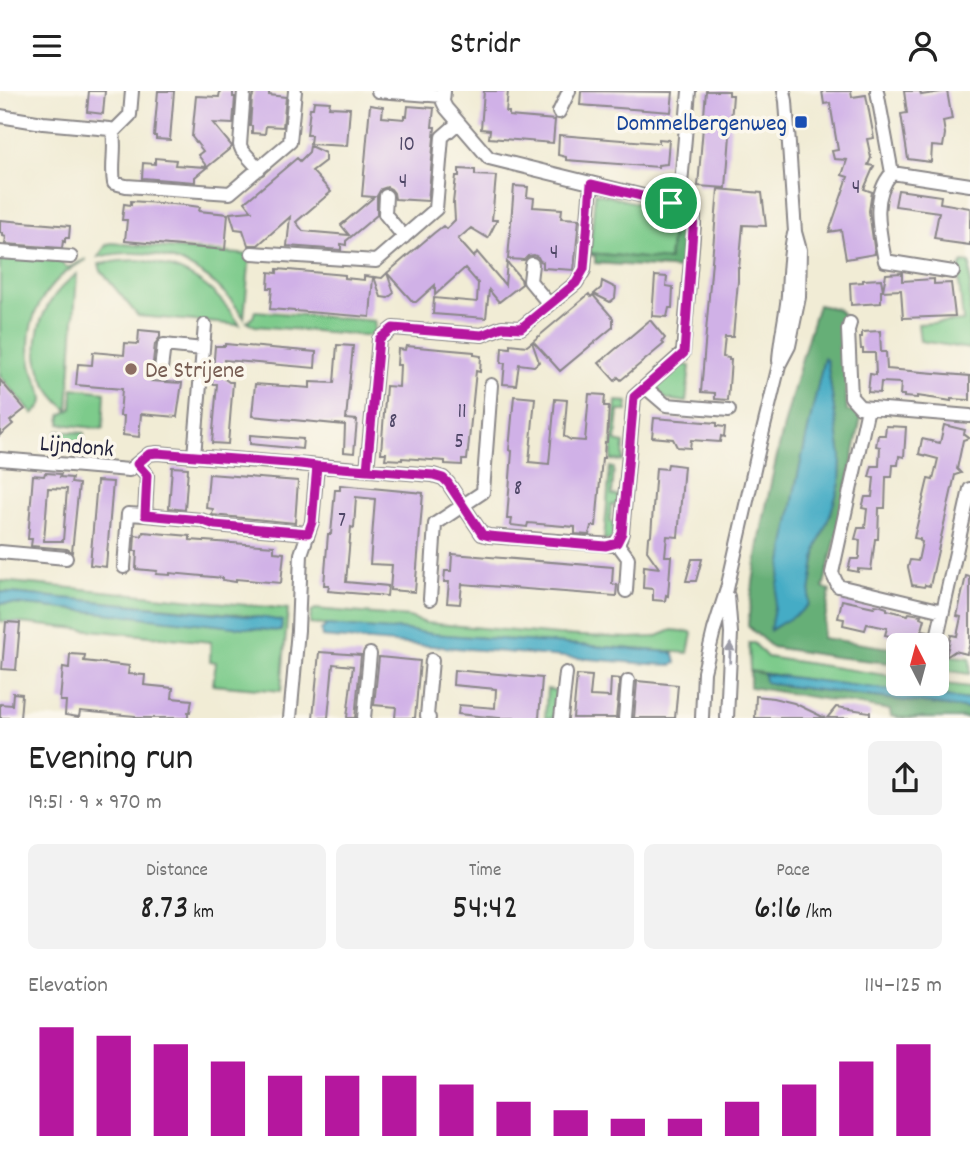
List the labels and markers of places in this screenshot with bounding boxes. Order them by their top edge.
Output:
place label: Dommelbergenweg [616,108,787,142]
marker: Dommelbergenweg [793,114,809,130]
pin [641,173,701,233]
place label: De Strijene [145,355,245,389]
marker: De Strijene [123,361,139,377]

